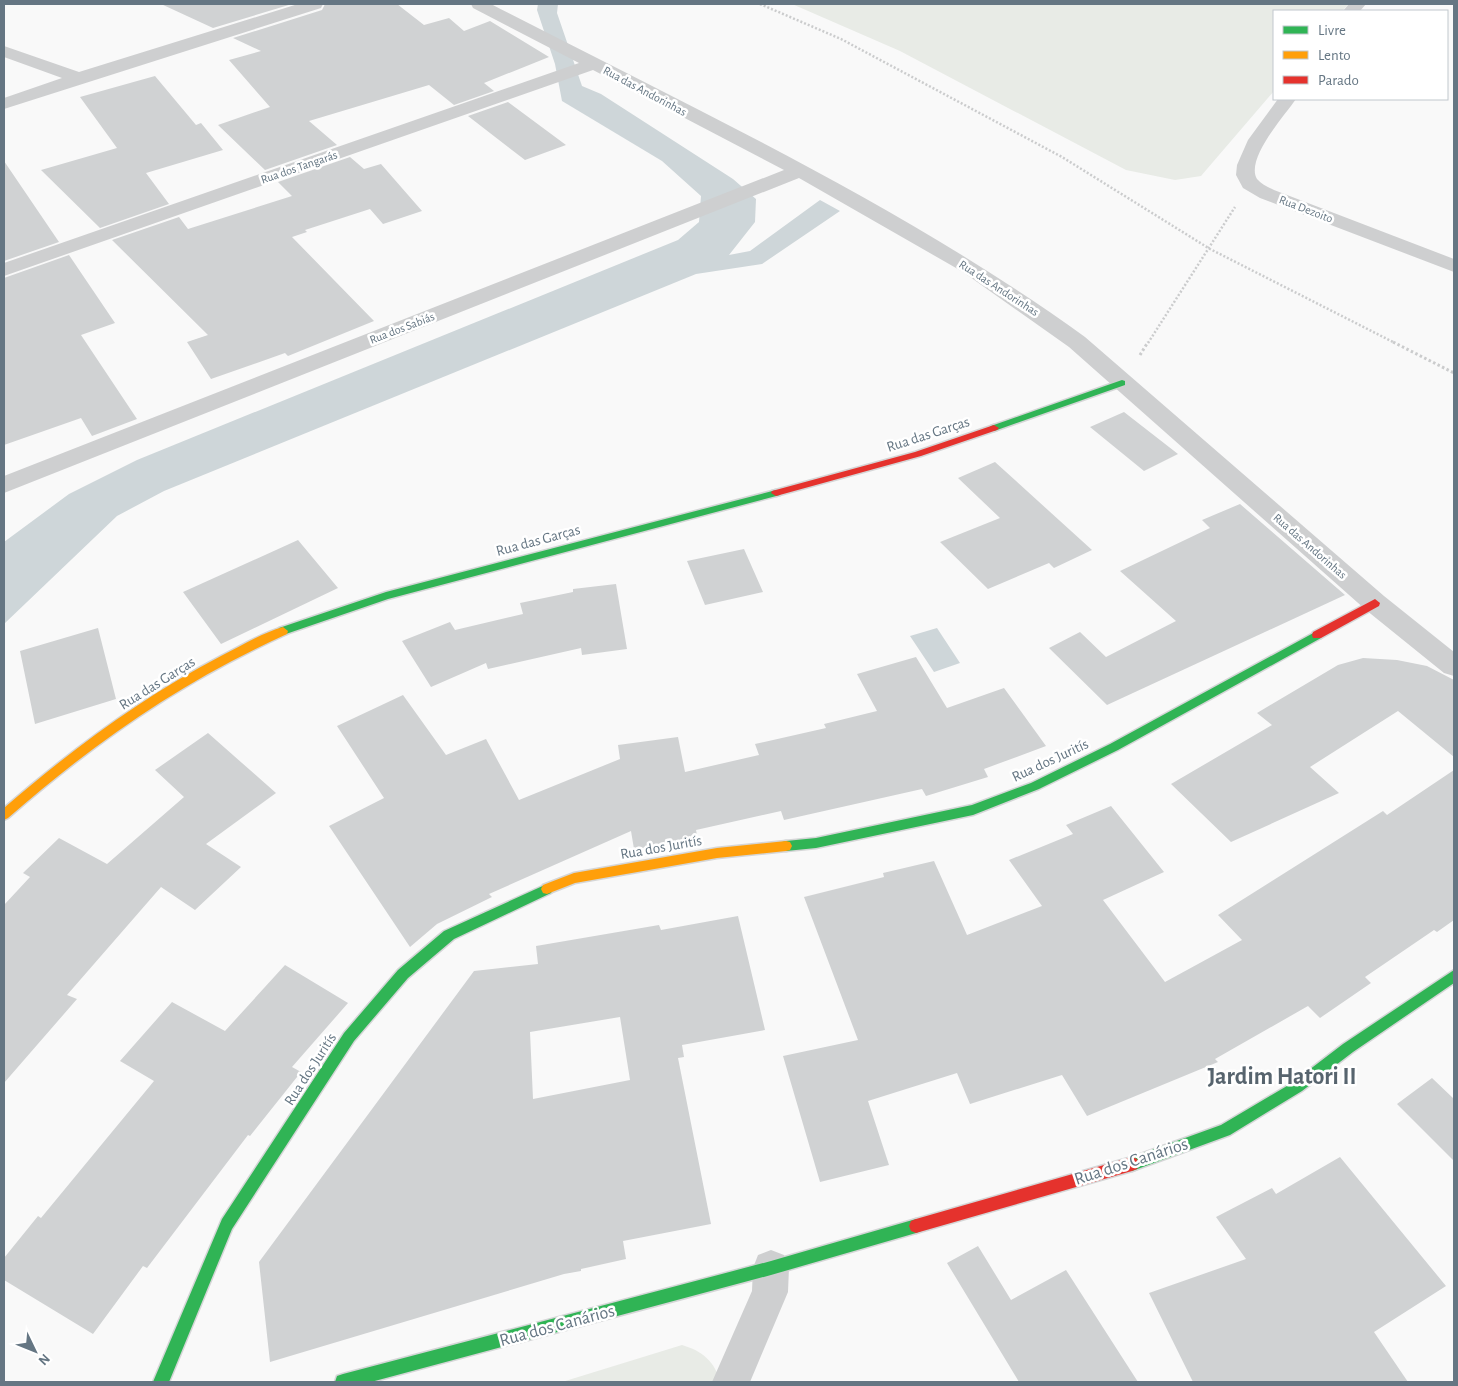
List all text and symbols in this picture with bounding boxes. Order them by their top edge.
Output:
legend [1273,10,1448,100]
text: Livre [1318,23,1346,38]
text: Lento [1318,48,1351,63]
street label: Rua das Andorinhas [601,64,689,118]
text: Parado [1318,73,1359,88]
street label: Rua dos Tangarás [259,148,339,186]
street label: Rua Dezoito [1277,193,1335,225]
street label: Rua das Andorinhas [957,258,1041,318]
street label: Rua dos Sabiás [368,310,436,346]
street label: Rua das Garças [885,414,972,455]
street label: Rua das Andorinhas [1271,511,1349,581]
street label: Rua das Garças [494,522,582,559]
street label: Rua das Garças [117,654,198,713]
street label: Rua dos Juritís [1010,736,1091,785]
street label: Rua dos Juritís [619,833,703,862]
street label: Rua dos Juritís [282,1031,339,1108]
district label: Jardim Hatori II [1207,1065,1357,1089]
street label: Rua dos Canários [1072,1135,1190,1189]
street label: Rua dos Canários [498,1302,617,1350]
north arrow [10,1326,60,1376]
text: N [35,1351,52,1368]

